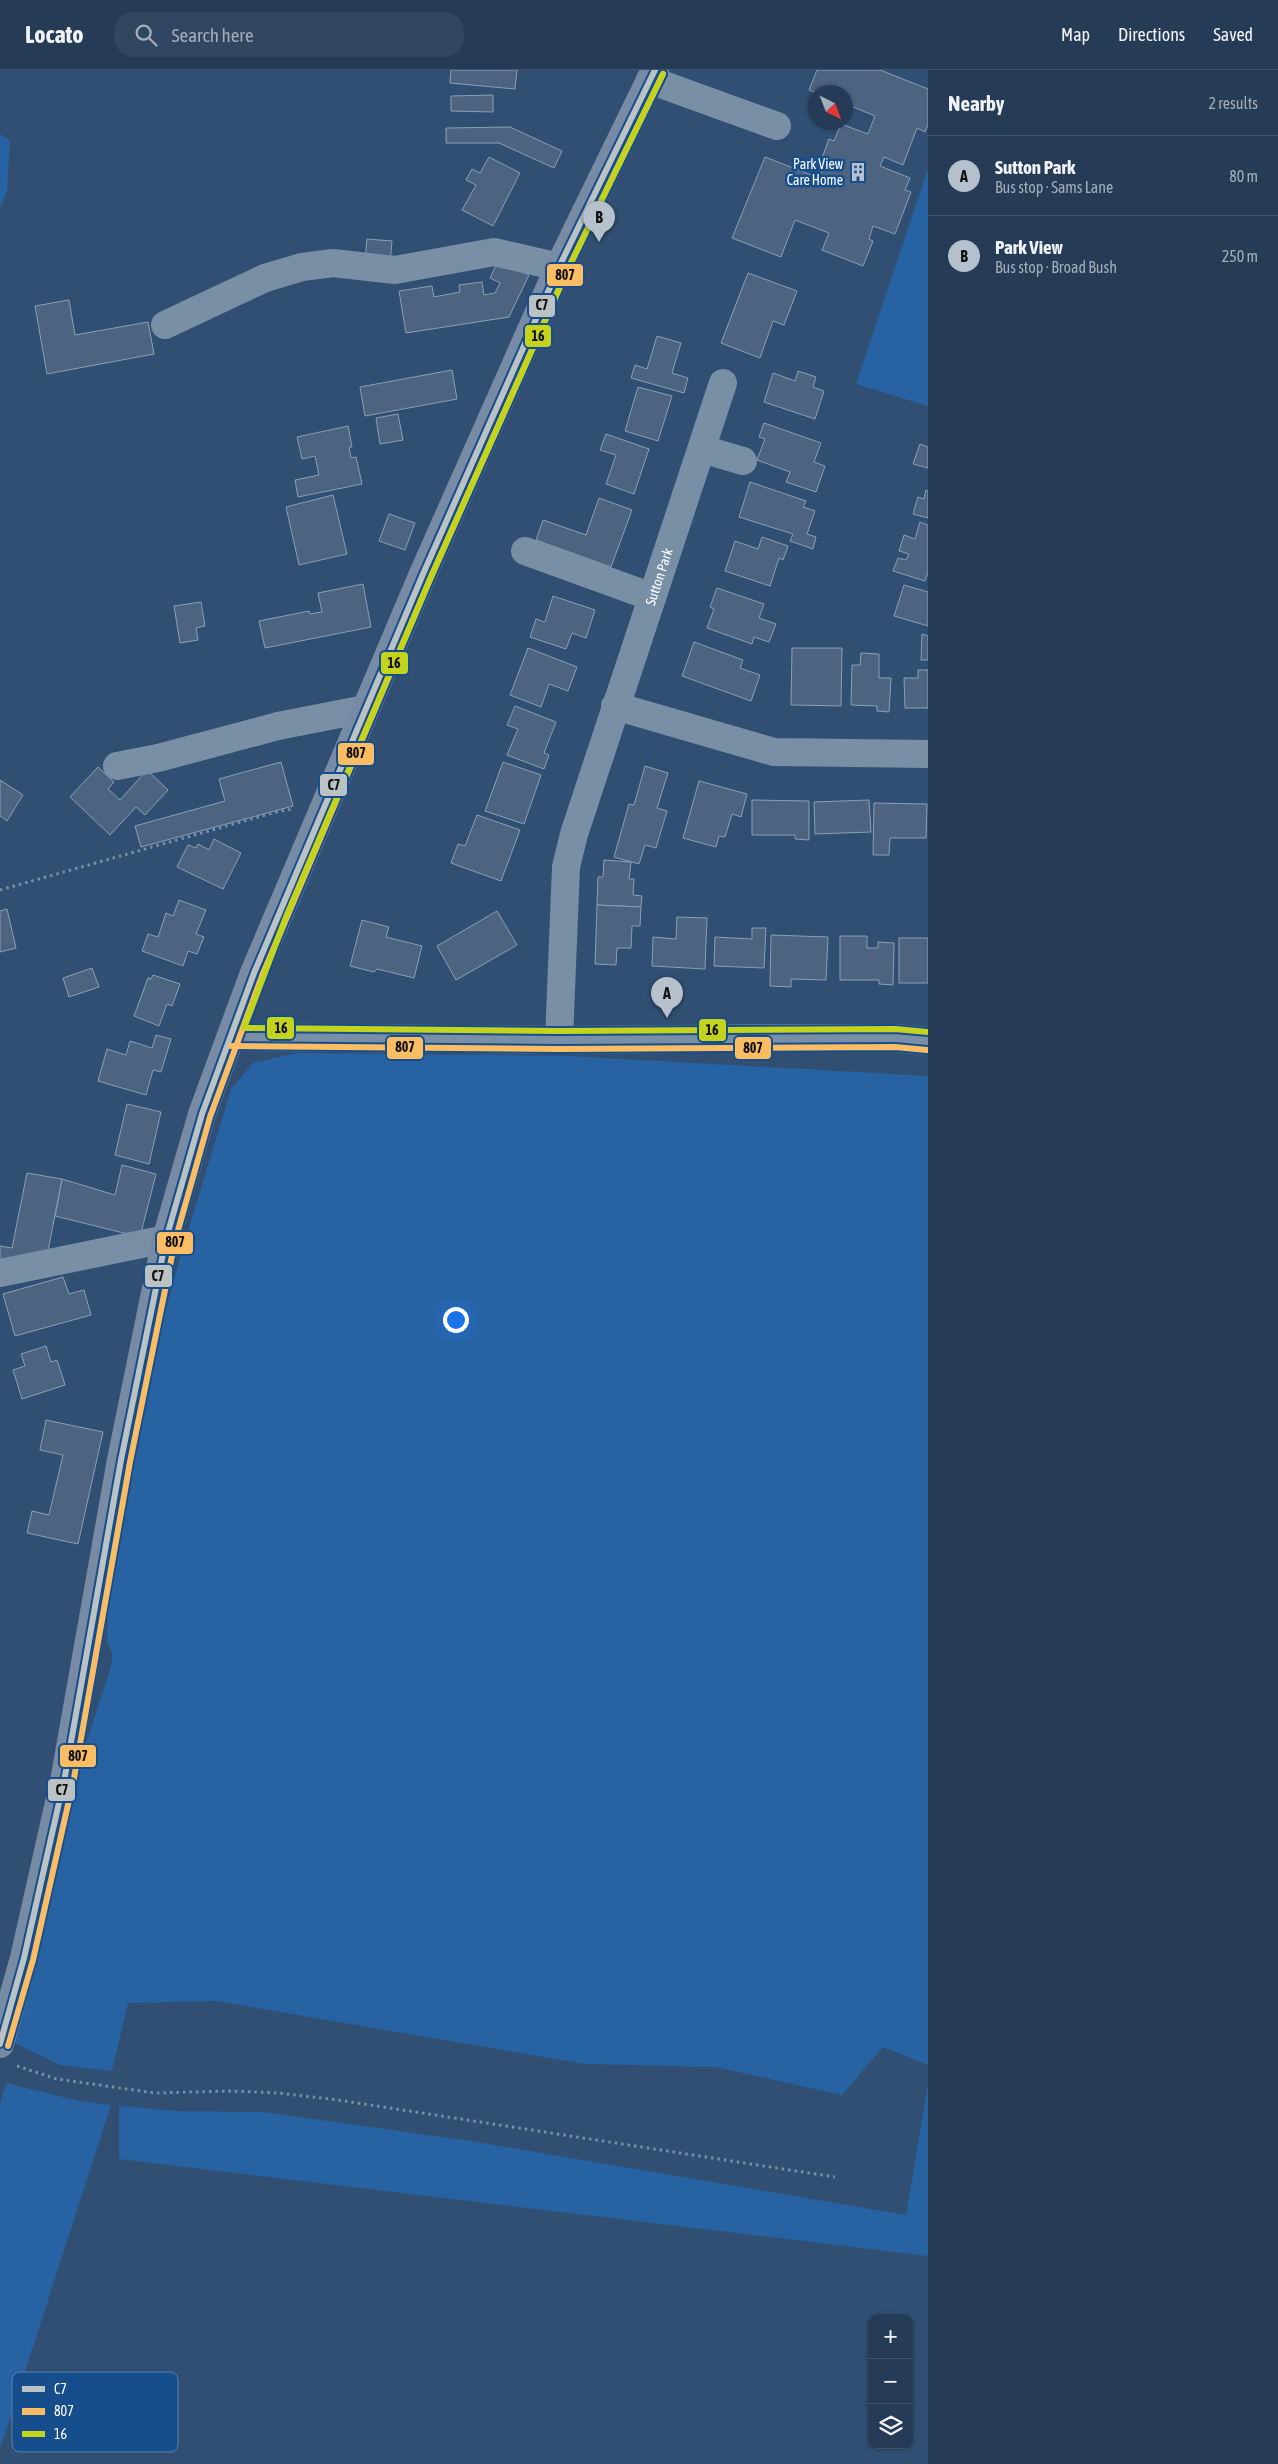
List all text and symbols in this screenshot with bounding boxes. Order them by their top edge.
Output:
search box [114,12,464,57]
text: Locato [25,21,84,48]
icon: search [132,21,160,49]
text: Search here [172,24,254,46]
text: Map [1061,24,1090,45]
text: Directions [1118,24,1185,45]
text: Saved [1213,24,1253,45]
north arrow [808,85,853,130]
text: Nearby [948,91,1004,115]
text: 2 results [1208,94,1258,112]
place label: Park View Care Home [787,156,844,188]
text: Sutton Park [995,156,1075,178]
building icon: Park View Care Home [847,161,869,183]
text: A [960,167,968,185]
text: 80 m [1229,167,1258,185]
text: Bus stop · Sams Lane [995,178,1113,196]
pin: B [583,201,615,242]
text: Park View [995,236,1063,258]
text: B [960,247,968,265]
text: 250 m [1222,247,1258,265]
text: Bus stop · Broad Bush [995,258,1117,276]
line badge: 807 [546,263,584,287]
text: 807 [555,267,575,283]
line badge: C7 [528,294,556,318]
text: C7 [536,297,548,313]
line badge: 16 [524,324,552,348]
text: 16 [531,328,545,344]
street label: Sutton Park [642,546,676,607]
line badge: 16 [380,651,409,675]
text: 16 [387,655,401,671]
line badge: 807 [337,742,375,766]
text: 807 [346,745,366,761]
line badge: C7 [319,773,348,797]
text: C7 [328,777,340,793]
pin: A [651,977,683,1018]
line badge: 16 [266,1016,295,1040]
line badge: 16 [698,1018,727,1042]
text: 16 [274,1020,288,1036]
text: 16 [705,1022,719,1038]
line badge: 807 [386,1036,424,1060]
line badge: 807 [734,1036,772,1060]
text: 807 [395,1039,415,1055]
text: 807 [743,1040,763,1056]
line badge: 807 [156,1231,194,1255]
text: 807 [165,1234,185,1250]
line badge: C7 [144,1264,173,1288]
text: C7 [152,1268,164,1284]
your location [443,1307,469,1333]
line badge: 807 [59,1744,97,1768]
text: 807 [68,1748,88,1764]
line badge: C7 [47,1778,76,1802]
text: C7 [56,1782,68,1798]
map controls [868,2314,913,2449]
button: + [868,2314,913,2359]
button: − [868,2359,913,2404]
legend [12,2372,178,2452]
text: C7 [54,2381,67,2397]
text: 807 [54,2403,74,2419]
button: layers [868,2404,913,2449]
text: 16 [54,2426,68,2442]

